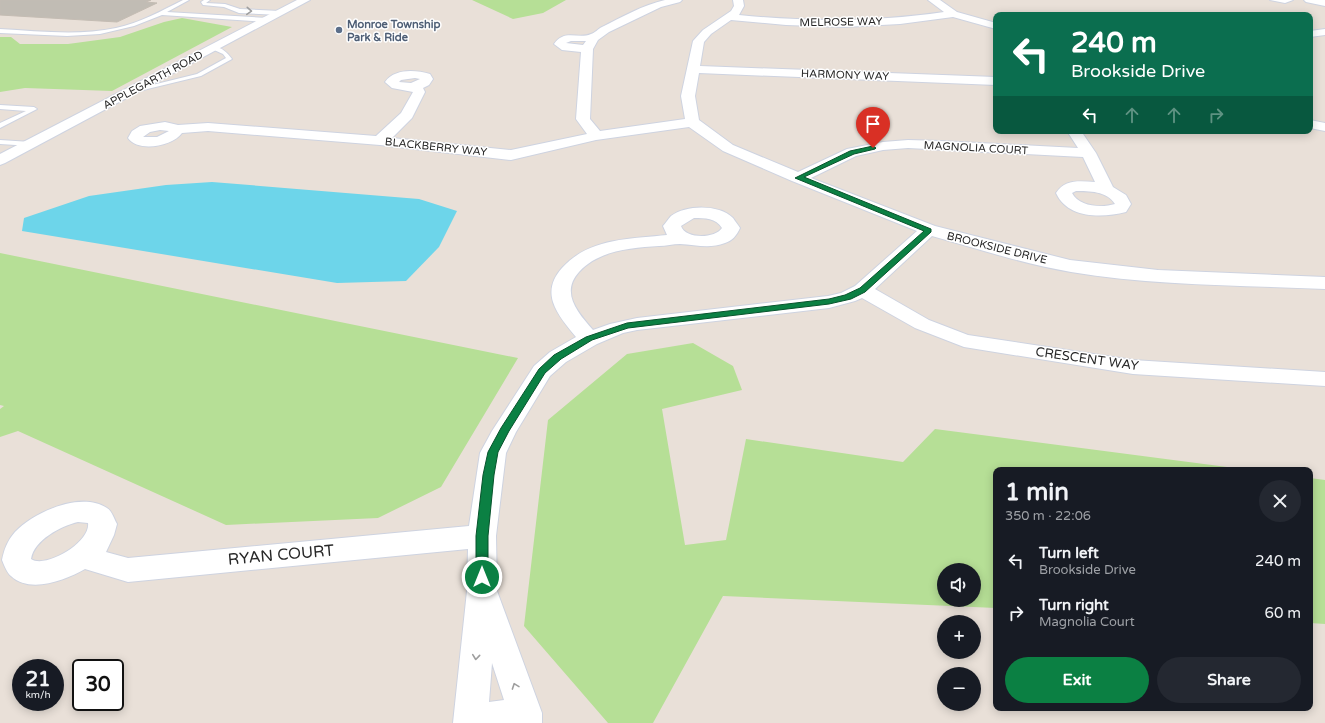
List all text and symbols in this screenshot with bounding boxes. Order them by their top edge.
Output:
one-way arrow [246,7,252,16]
street label: MELROSE WAY [799,15,883,29]
place label: Monroe Township Park & Ride [347,18,440,44]
marker: Monroe Township Park & Ride [334,25,344,35]
text: 240 m [1071,26,1157,60]
icon: left [1005,28,1057,80]
street label: APPLEGARTH ROAD [101,48,205,112]
text: Brookside Drive [1071,60,1205,82]
street label: HARMONY WAY [801,67,889,83]
icon: left [1079,104,1101,126]
icon: ahead [1121,104,1143,126]
icon: ahead [1163,104,1185,126]
icon: right [1205,104,1227,126]
pin [856,107,890,148]
icon: arrive [862,113,884,135]
street label: BLACKBERRY WAY [384,135,488,159]
street label: MAGNOLIA COURT [923,139,1029,157]
street label: BROOKSIDE DRIVE [946,229,1048,267]
street label: CRESCENT WAY [1034,344,1140,374]
text: 1 min [1005,478,1069,507]
button: close [1259,480,1301,522]
text: 350 m · 22:06 [1005,508,1091,524]
street label: RYAN COURT [227,540,335,570]
text: Turn left [1039,544,1099,562]
icon: left [1005,550,1027,572]
text: 240 m [1255,552,1301,570]
position arrow [461,556,503,598]
text: Brookside Drive [1039,562,1136,578]
map controls [937,563,981,711]
button: sound [937,563,981,607]
text: Turn right [1039,596,1109,614]
icon: right [1005,602,1027,624]
text: 60 m [1264,604,1301,622]
text: Magnolia Court [1039,614,1135,630]
button: + [937,615,981,659]
one-way arrow [472,654,481,660]
button: Exit [1005,657,1149,703]
button: Share [1157,657,1301,703]
speed limit sign: 30 [72,659,124,711]
button: − [937,667,981,711]
text: 21 [25,668,51,692]
one-way arrow [512,682,520,689]
text: km/h [25,689,51,701]

